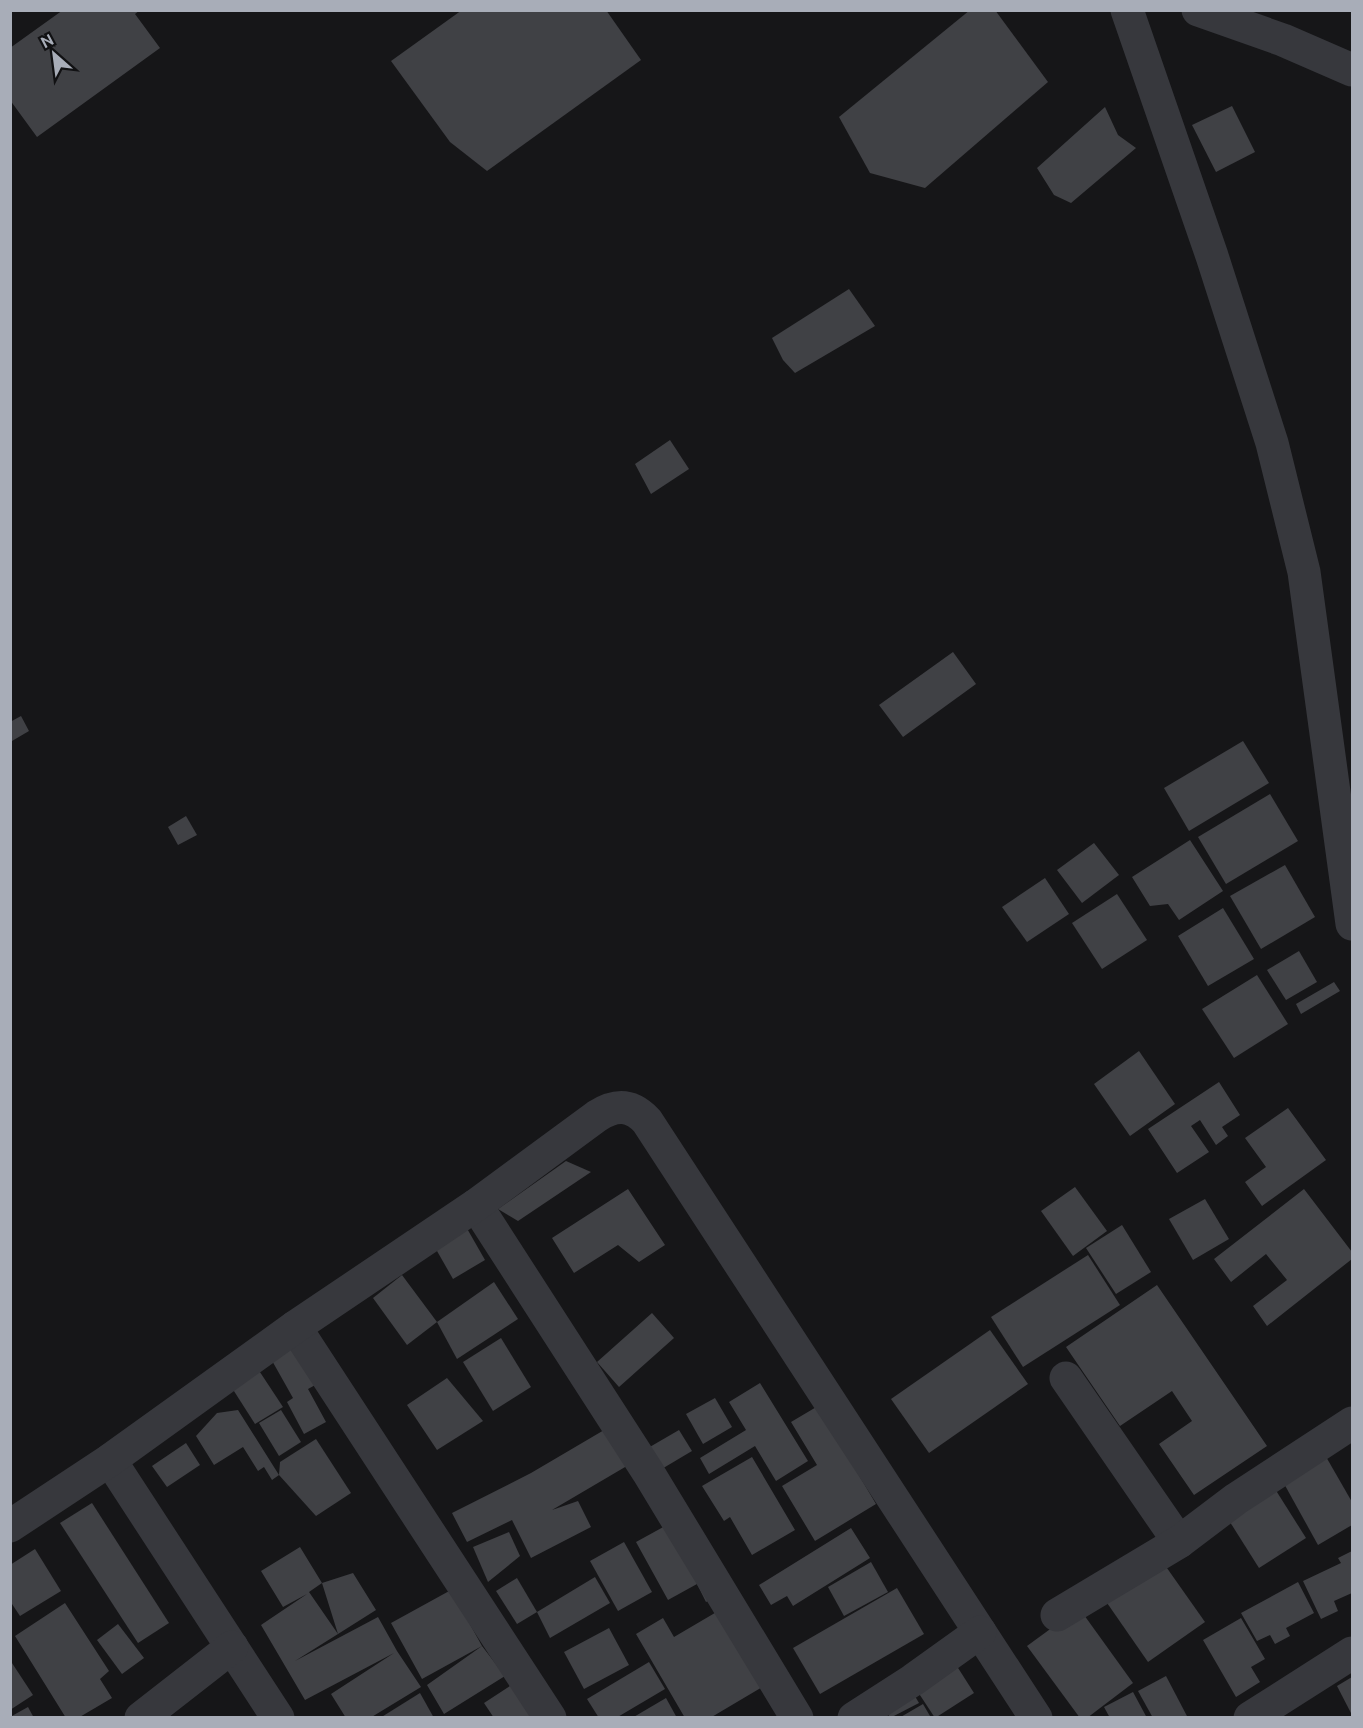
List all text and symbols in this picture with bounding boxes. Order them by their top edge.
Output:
north arrow [24,24,84,84]
text: N [37,30,56,52]

